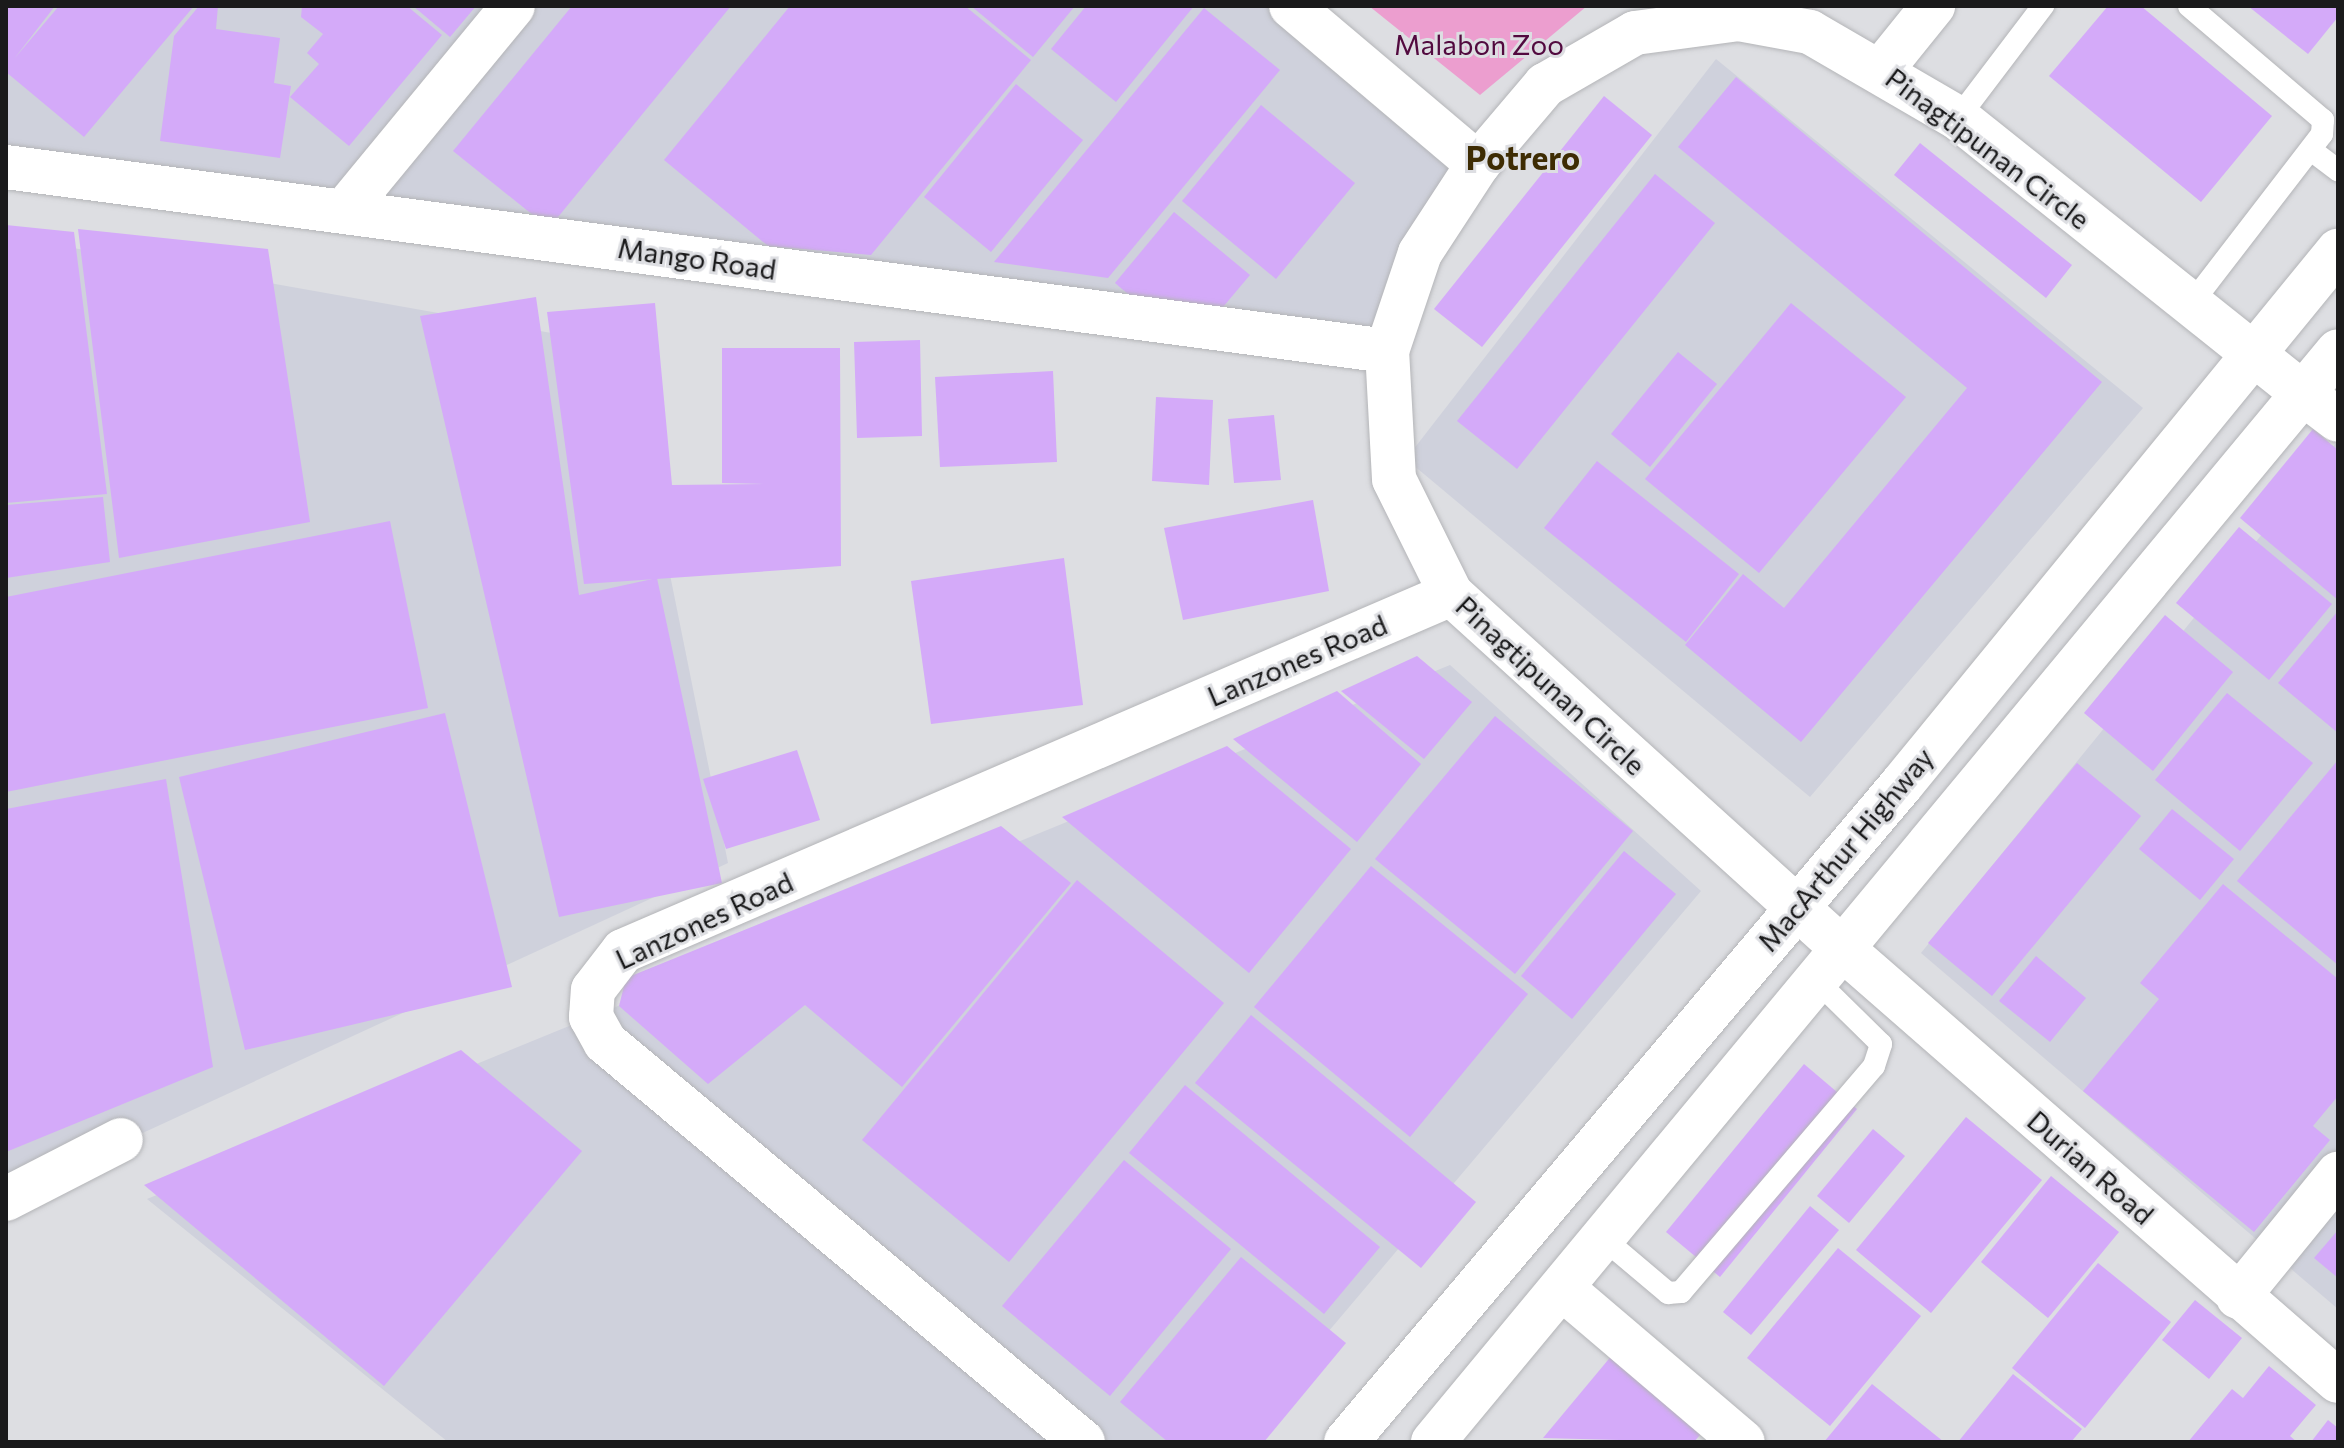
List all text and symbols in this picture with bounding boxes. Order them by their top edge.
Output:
park label: Malabon Zoo [1394,27,1564,61]
street label: Pinagtipunan Circle [1879,60,2097,236]
district label: Potrero [1466,138,1580,176]
street label: Mango Road [616,230,778,286]
street label: Pinagtipunan Circle [1449,589,1653,781]
street label: Lanzones Road [1202,607,1392,713]
street label: MacArthur Highway [1750,740,1940,958]
street label: Lanzones Road [610,864,798,976]
street label: Durian Road [2021,1103,2161,1231]

